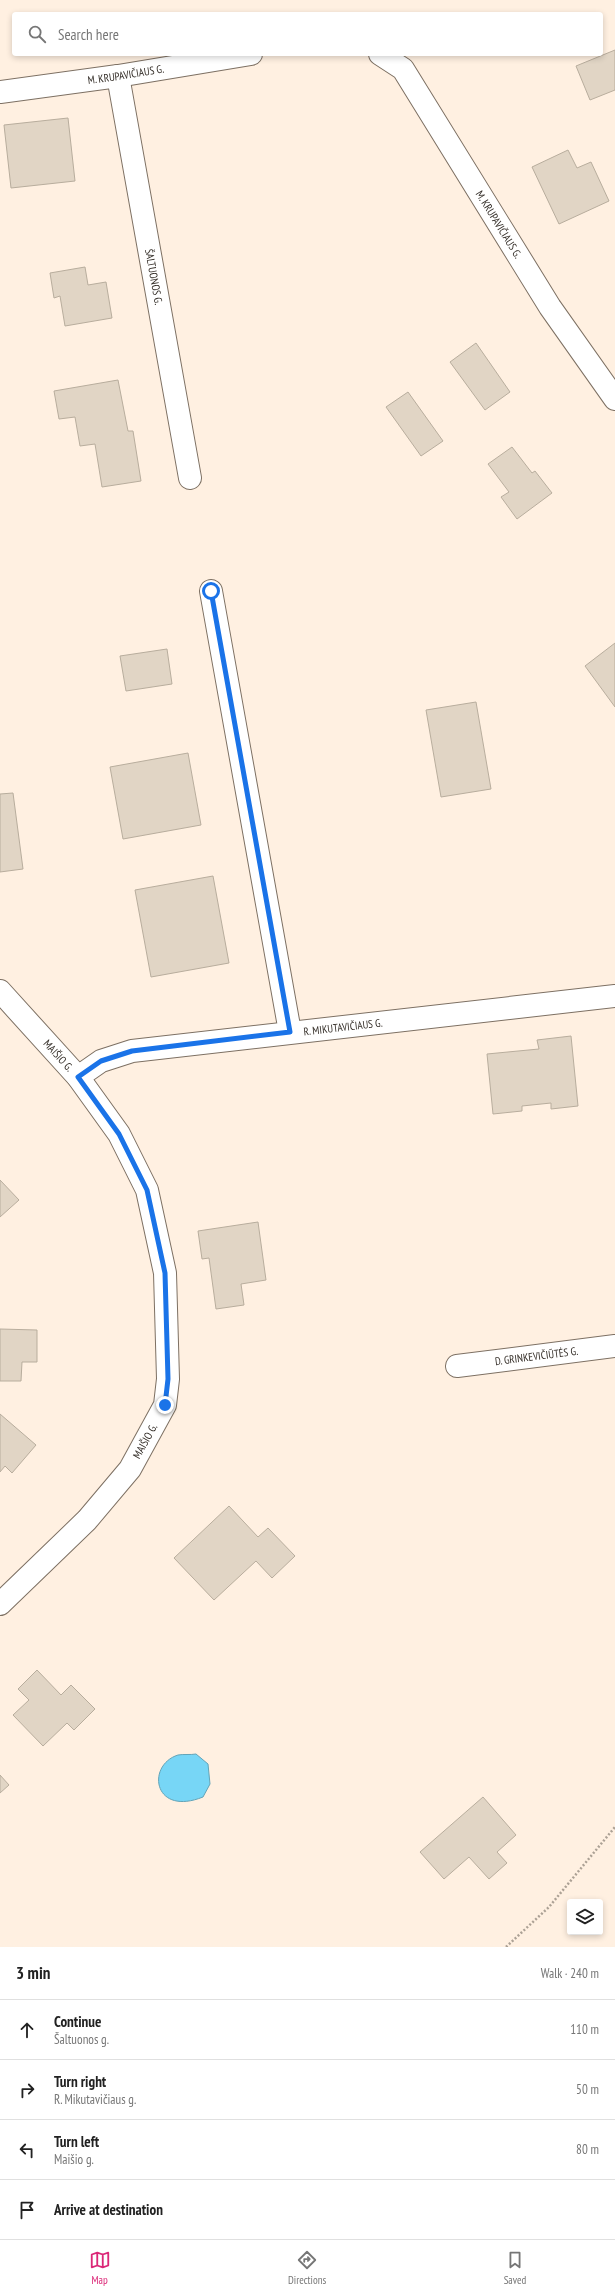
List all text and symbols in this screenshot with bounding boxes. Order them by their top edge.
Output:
search box [12,12,603,56]
icon: search [26,23,48,45]
text: Search here [58,25,119,44]
street label: M. KRUPAVIČIAUS G. [87,62,165,87]
street label: M. KRUPAVIČIAUS G. [473,188,525,261]
street label: ŠALTUONOS G. [142,248,166,306]
route start [202,582,220,600]
street label: R. MIKUTAVIČIAUS G. [303,1016,383,1038]
street label: MAIŠIO G. [41,1037,76,1074]
street label: D. GRINKEVIČIŪTĖS G. [494,1344,579,1368]
route end [156,1396,174,1414]
street label: MAIŠIO G. [130,1421,160,1461]
map controls [567,1899,603,1935]
button: layers [567,1899,603,1935]
text: 3 min [16,1962,50,1984]
text: Walk · 240 m [541,1965,599,1982]
text: Continue [54,2012,101,2031]
icon: ahead [16,2019,38,2041]
text: 110 m [570,2021,599,2038]
text: Šaltuonos g. [54,2031,109,2048]
text: Turn right [54,2072,106,2091]
icon: right [16,2079,38,2101]
text: 50 m [576,2081,599,2098]
text: R. Mikutavičiaus g. [54,2091,136,2108]
text: Turn left [54,2132,99,2151]
icon: left [16,2139,38,2161]
text: 80 m [576,2141,599,2158]
text: Maišio g. [54,2151,94,2168]
icon: arrive [16,2199,38,2221]
text: Arrive at destination [54,2200,163,2219]
tab: Map [89,2249,111,2287]
tab: Directions [288,2249,326,2287]
tab: Saved [504,2249,526,2287]

